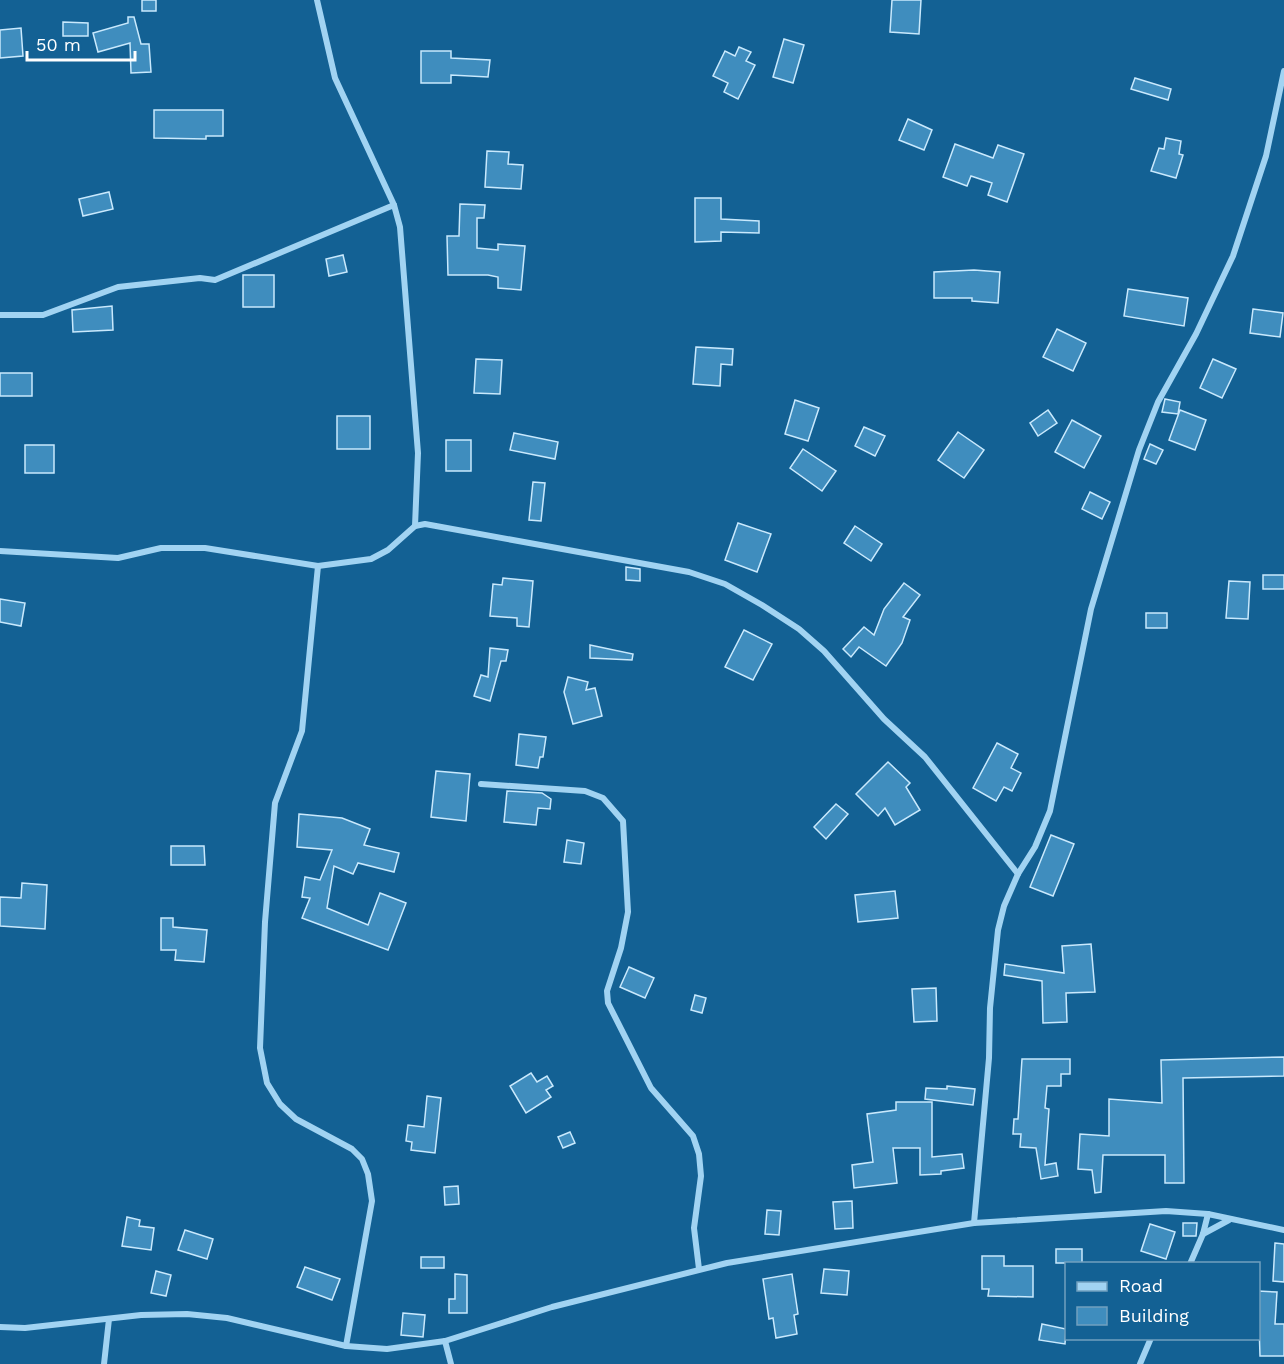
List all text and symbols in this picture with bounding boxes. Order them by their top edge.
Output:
scale bar [27,24,135,62]
text: 50 m [36,34,81,55]
legend [1065,1262,1260,1340]
text: Road [1119,1275,1163,1296]
text: Building [1119,1305,1189,1326]

